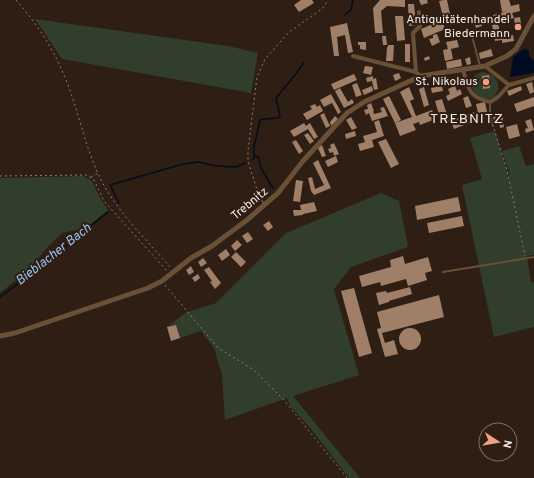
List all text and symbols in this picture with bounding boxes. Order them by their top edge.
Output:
place label: Antiquitätenhandel Biedermann [406,12,510,42]
marker: Antiquitätenhandel Biedermann [513,22,523,32]
place label: St. Nikolaus [415,74,478,90]
marker: St. Nikolaus [481,77,491,87]
district label: TREBNITZ [430,111,504,128]
street label: Trebnitz [228,184,272,224]
water label: Bieblacher Bach [13,221,95,289]
north arrow [478,422,518,462]
text: N [499,439,514,449]

